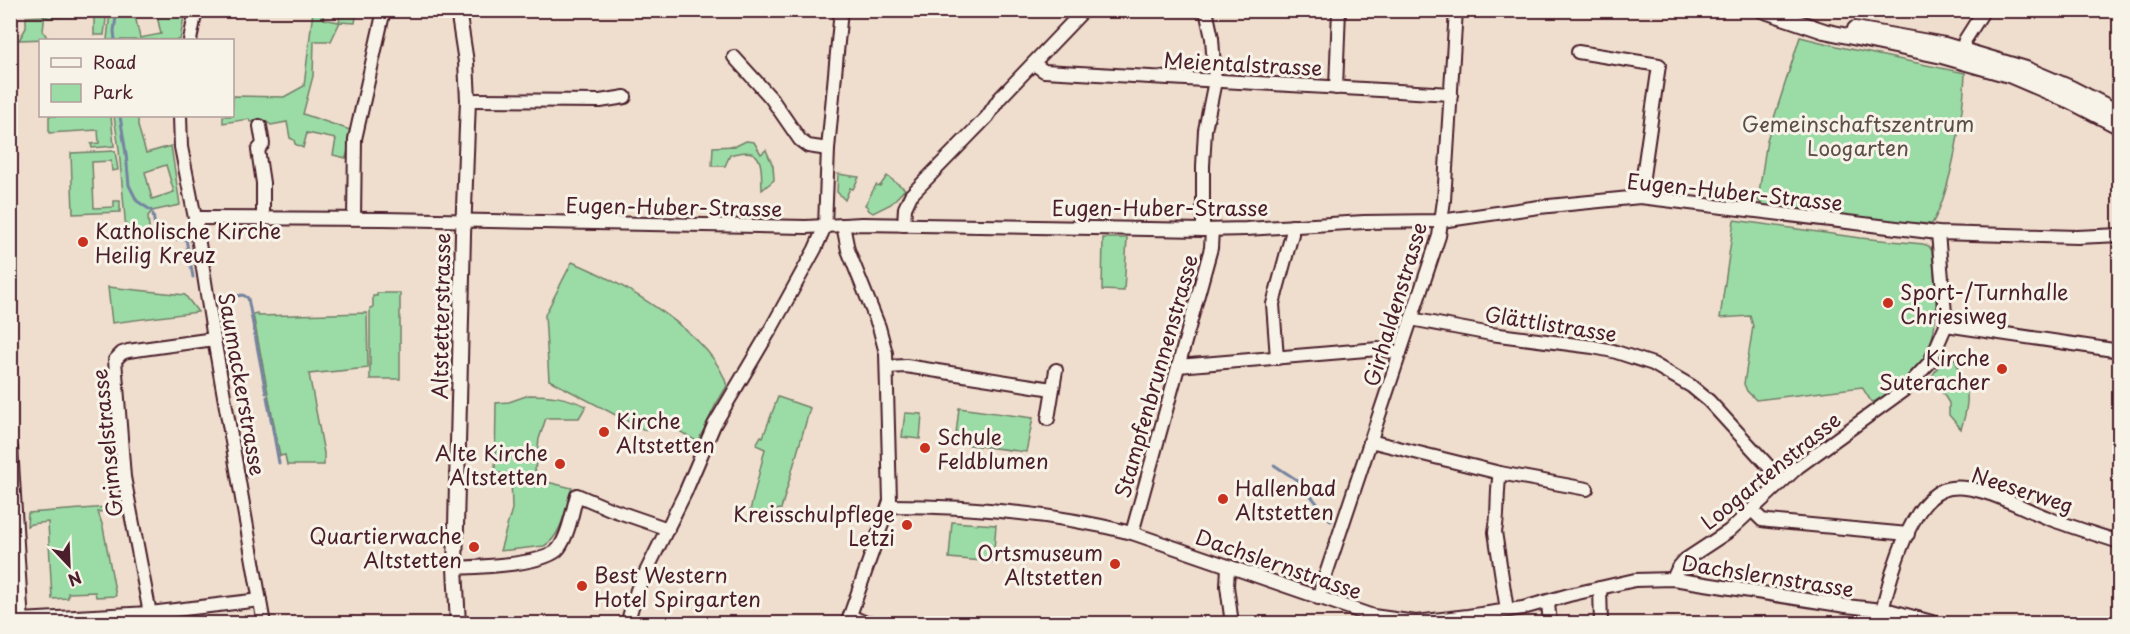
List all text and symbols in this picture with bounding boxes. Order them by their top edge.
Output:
legend [39,39,234,117]
street label: Meientalstrasse [1163,43,1323,83]
text: Road [93,48,137,75]
text: Park [93,78,133,105]
park label: Gemeinschaftszentrum Loogarten [1742,107,1974,163]
street label: Eugen-Huber-Strasse [1626,164,1844,218]
street label: Eugen-Huber-Strasse [565,188,783,224]
street label: Eugen-Huber-Strasse [1052,191,1268,223]
place label: Katholische Kirche Heilig Kreuz [95,214,281,270]
street label: Girhaldenstrasse [1354,218,1434,390]
street label: Altstetterstrasse [423,232,457,400]
marker: Katholische Kirche Heilig Kreuz [76,235,90,249]
street label: Stampfenbrunnenstrasse [1105,251,1205,501]
place label: Sport-/Turnhalle Chriesiweg [1900,275,2069,331]
street label: Saumackerstrasse [211,290,275,478]
marker: Sport-/Turnhalle Chriesiweg [1881,296,1895,310]
street label: Glättlistrasse [1483,297,1619,349]
place label: Kirche Suteracher [1879,341,1990,397]
marker: Kirche Suteracher [1995,362,2009,376]
street label: Grimselstrasse [82,367,130,519]
street label: Loogartenstrasse [1693,403,1847,537]
place label: Kirche Altstetten [616,404,715,460]
place label: Schule Feldblumen [937,420,1049,476]
marker: Kirche Altstetten [597,425,611,439]
place label: Alte Kirche Altstetten [435,436,548,492]
marker: Schule Feldblumen [918,441,932,455]
marker: Alte Kirche Altstetten [553,457,567,471]
street label: Neeserweg [1968,457,2078,521]
place label: Hallenbad Altstetten [1235,471,1336,527]
marker: Hallenbad Altstetten [1216,492,1230,506]
place label: Kreisschulpflege Letzi [733,497,895,553]
marker: Kreisschulpflege Letzi [900,518,914,532]
place label: Quartierwache Altstetten [309,519,462,575]
street label: Dachslernstrasse [1192,520,1366,606]
north arrow [39,535,99,595]
place label: Ortsmuseum Altstetten [977,536,1103,592]
marker: Quartierwache Altstetten [467,540,481,554]
street label: Dachslernstrasse [1680,546,1856,604]
marker: Ortsmuseum Altstetten [1108,557,1122,571]
place label: Best Western Hotel Spirgarten [594,558,761,614]
text: N [65,566,86,593]
marker: Best Western Hotel Spirgarten [575,579,589,593]

